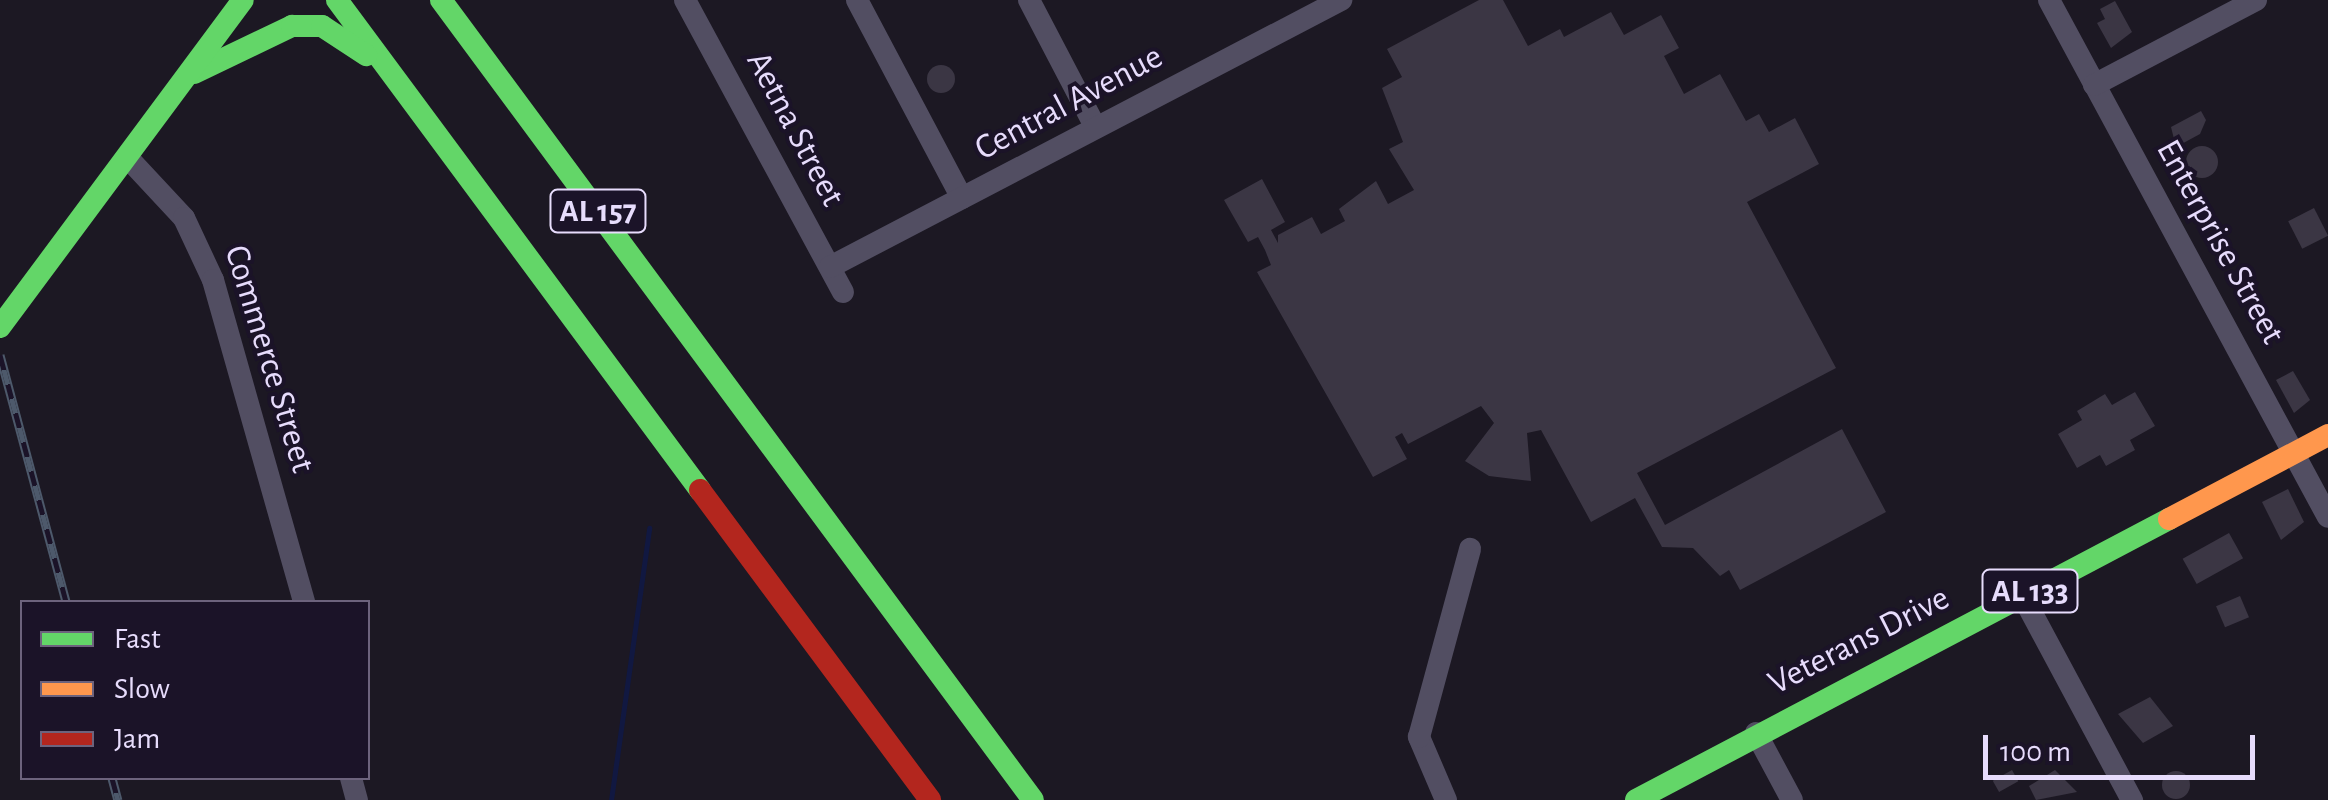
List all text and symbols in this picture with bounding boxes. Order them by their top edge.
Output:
street label: Central Avenue [968,36,1170,170]
street label: Aetna Street [737,44,853,214]
street label: Enterprise Street [2147,132,2293,352]
road number: AL 157 [548,184,648,238]
street label: Commerce Street [215,240,323,478]
road number: AL 133 [1980,564,2080,618]
street label: Veterans Drive [1761,577,1957,705]
legend [20,600,370,780]
text: Fast [114,624,161,654]
text: Slow [114,674,170,704]
scale bar [1988,715,2260,777]
text: Jam [114,724,160,754]
text: 100 m [2000,737,2071,767]

